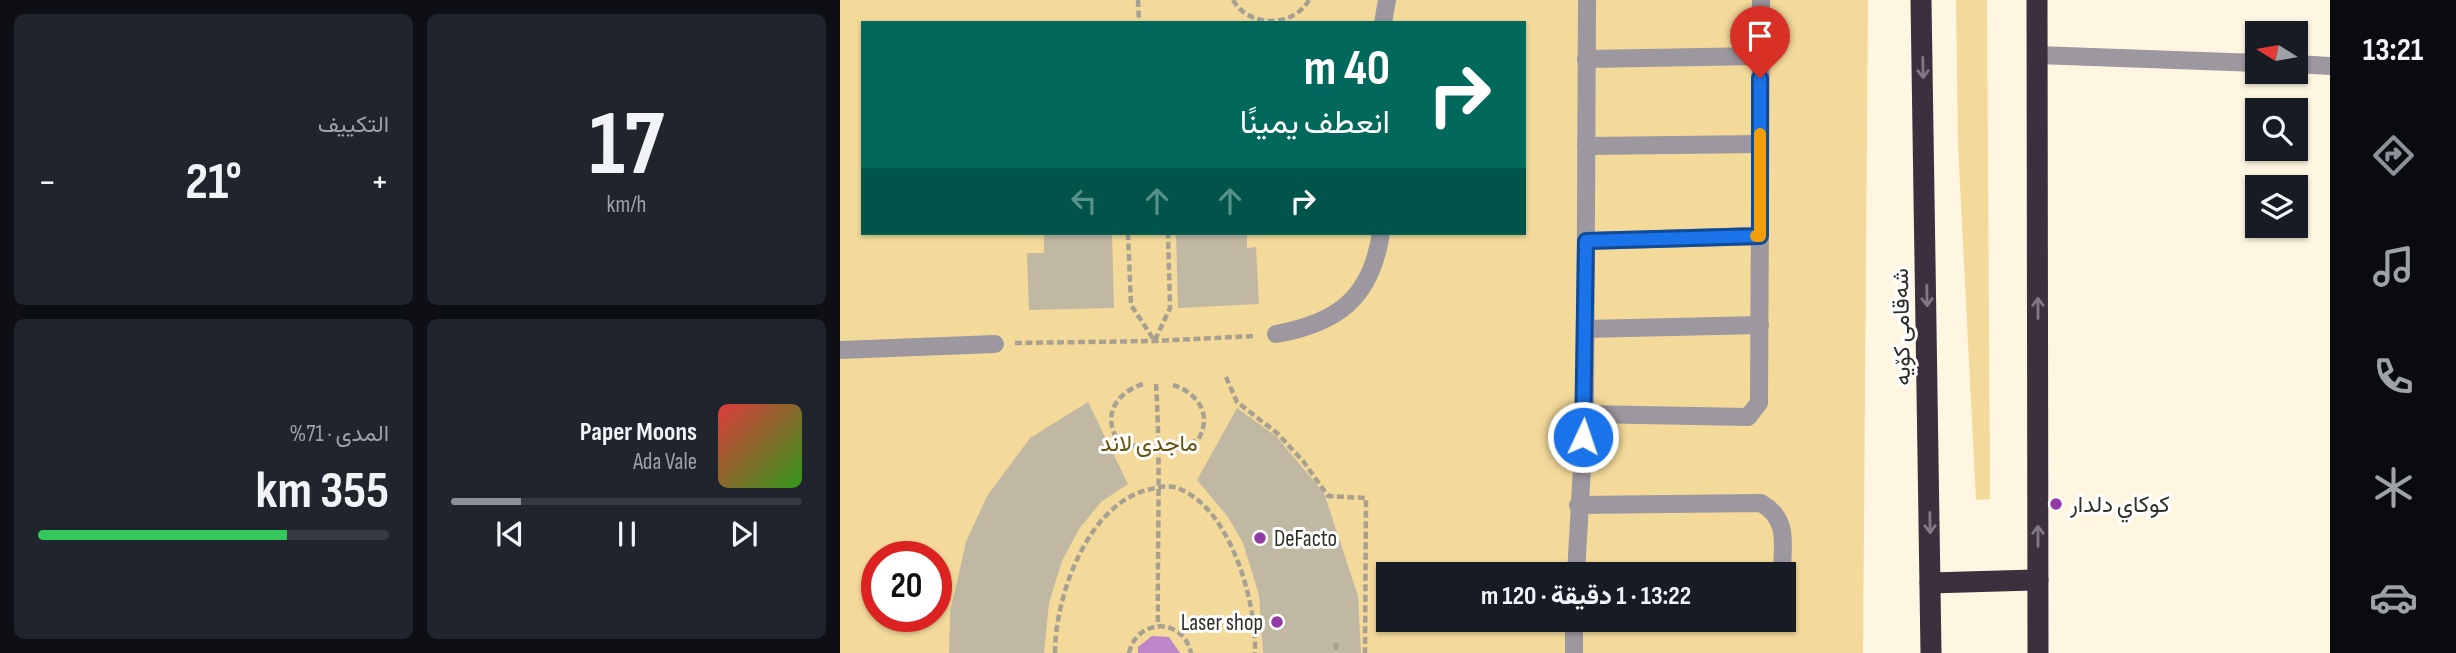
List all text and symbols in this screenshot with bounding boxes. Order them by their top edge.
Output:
pin [1730,6,1790,78]
icon: arrive [1741,17,1779,55]
north arrow [2245,21,2308,84]
map controls [2245,21,2308,238]
text: 13:21 [2363,31,2423,70]
text: 40 m [1304,40,1390,99]
icon: right [1414,49,1505,140]
one-way arrow [1916,56,1930,79]
text: 17 [589,91,664,200]
button: search [2245,98,2308,161]
text: انعطف يمينًا [1240,104,1390,143]
text: التكييف [318,111,389,139]
icon: directions [2369,131,2418,180]
text: 21° [185,151,242,214]
text: − [38,160,57,205]
text: + [370,160,389,205]
button: layers [2245,175,2308,238]
icon: left [1065,182,1103,220]
icon: ahead [1138,182,1176,220]
icon: ahead [1211,182,1249,220]
icon: right [1284,182,1322,220]
text: km/h [607,191,646,219]
icon: music [2369,242,2418,291]
street label: شەقامی کۆیە [1887,268,1917,386]
one-way arrow [1921,284,1934,307]
one-way arrow [2031,297,2044,320]
icon: phone [2369,352,2418,401]
position arrow [1546,400,1620,474]
text: Paper Moons [580,417,697,448]
text: المدى · 71% [290,420,389,448]
park label: ماجدی لاند [1100,430,1198,458]
text: Ada Vale [633,448,697,476]
text: 355 km [255,460,389,523]
icon: climate [2369,463,2418,512]
place label: كوكاي دلدار [2069,491,2170,523]
marker: كوكاي دلدار [2048,496,2064,512]
one-way arrow [1923,511,1937,534]
icon: previous [491,515,529,553]
icon: pause [608,515,646,553]
icon: next [725,515,763,553]
place label: DeFacto [1274,525,1337,553]
one-way arrow [2031,525,2045,548]
marker: DeFacto [1252,530,1268,546]
speed limit sign: 20 [861,541,952,632]
icon: car [2369,573,2418,622]
text: 13:22 · 1 دقيقة · 120 m [1481,581,1691,612]
place label: Laser shop [1181,609,1263,637]
marker: Laser shop [1269,614,1285,630]

